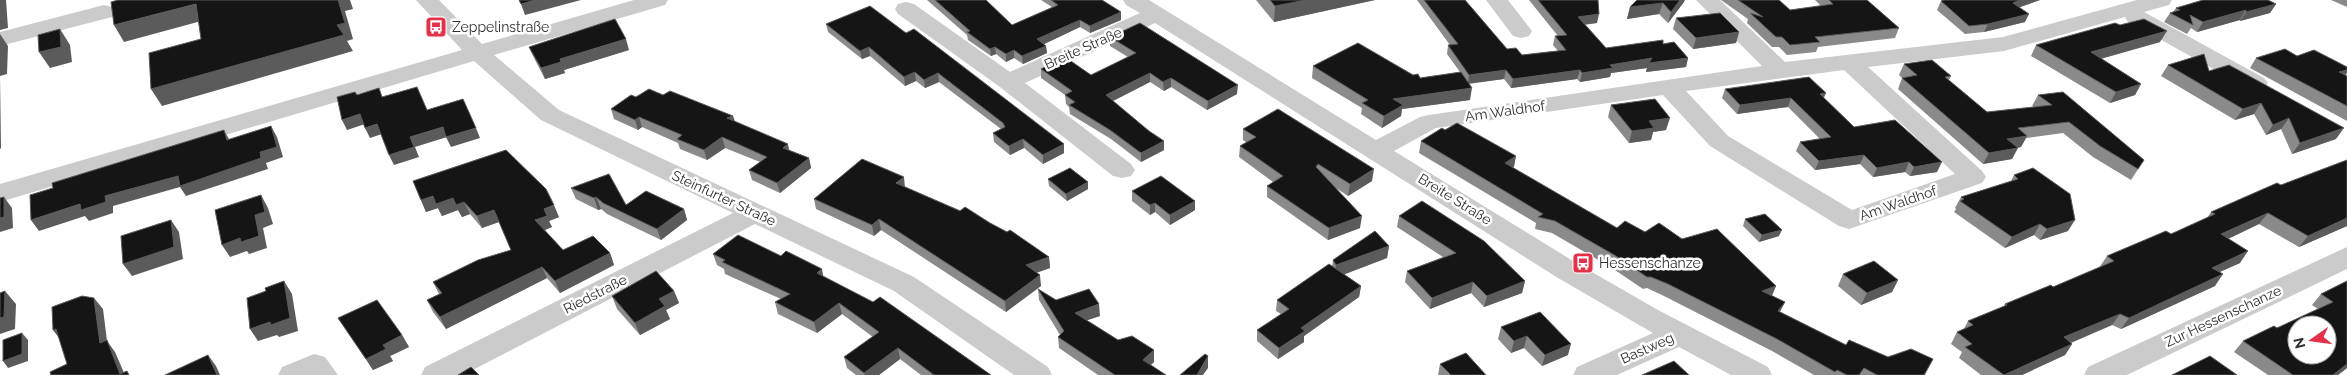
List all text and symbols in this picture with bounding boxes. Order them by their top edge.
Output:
bus stop icon: Zeppelinstraße [424,15,448,39]
place label: Zeppelinstraße [452,19,549,35]
street label: Breite Straße [1042,24,1124,72]
street label: Am Waldhof [1464,97,1547,125]
street label: Steinfurter Straße [670,167,778,229]
street label: Breite Straße [1416,170,1494,228]
street label: Am Waldhof [1857,182,1940,224]
bus stop icon: Hessenschanze [1571,251,1595,275]
place label: Hessenschanze [1599,255,1701,271]
street label: Riedstraße [561,271,629,317]
street label: Zur Hessenschanze [2162,282,2284,350]
north arrow [2287,315,2337,365]
street label: Bastweg [1618,329,1676,367]
text: N [2290,336,2308,350]

